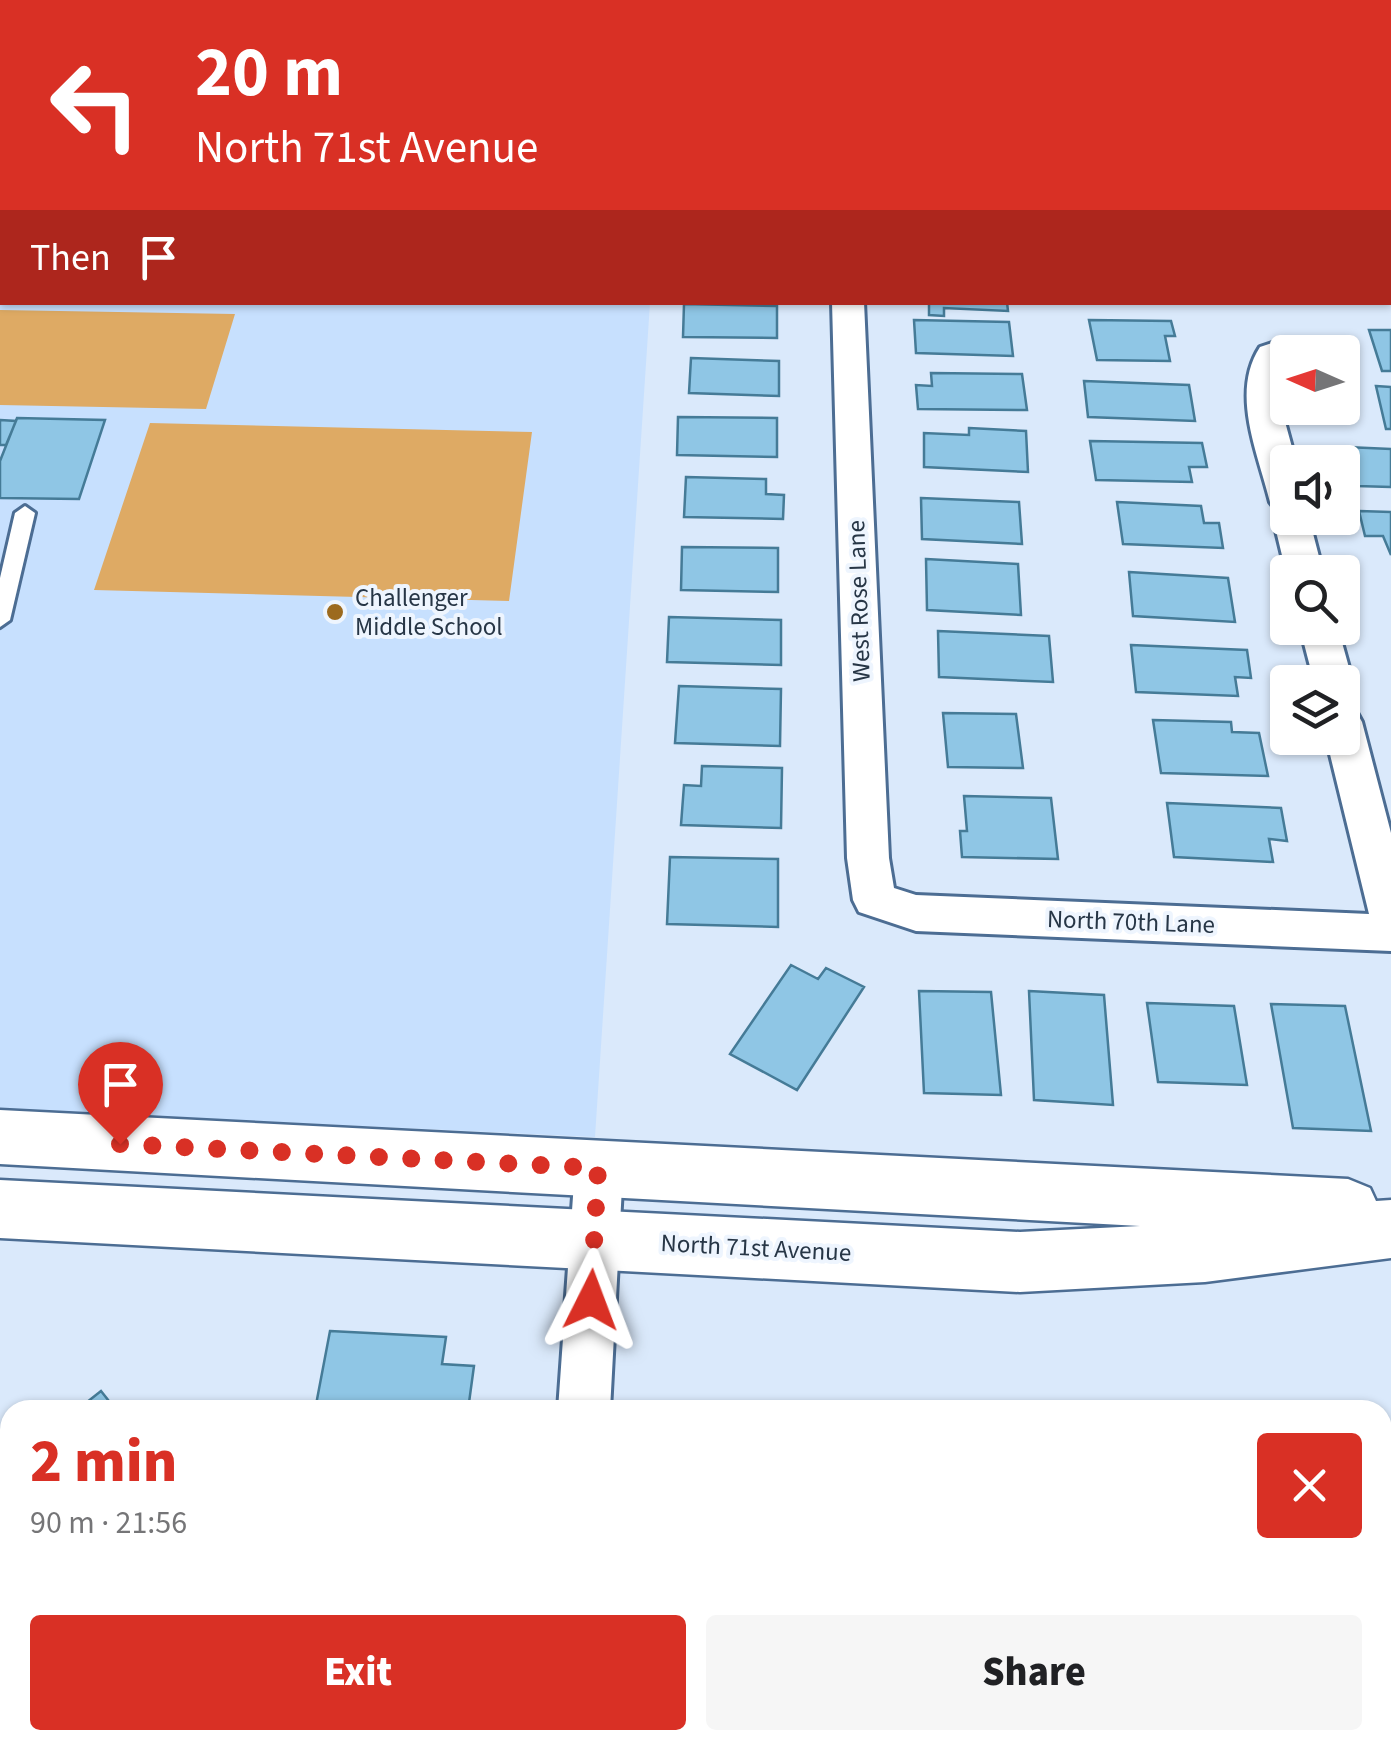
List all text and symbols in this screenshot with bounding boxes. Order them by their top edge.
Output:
text: 20 m [195,23,343,123]
icon: left [30,40,160,170]
text: North 71st Avenue [195,116,538,180]
icon: arrive [131,230,186,285]
text: Then [30,231,111,285]
north arrow [1270,335,1360,425]
map controls [1270,335,1360,755]
button: sound [1270,445,1360,535]
street label: West Rose Lane [838,520,880,682]
button: search [1270,555,1360,645]
place label: Challenger Middle School [355,580,503,645]
marker: Challenger Middle School [324,601,346,623]
button: layers [1270,665,1360,755]
street label: North 70th Lane [1046,901,1216,943]
pin [78,1042,163,1145]
icon: arrive [93,1057,148,1112]
street label: North 71st Avenue [660,1225,852,1271]
position arrow [539,1248,643,1352]
text: 2 min [30,1420,177,1505]
button: close [1257,1433,1362,1538]
text: 90 m · 21:56 [30,1500,187,1546]
button: Exit [30,1615,686,1730]
button: Share [706,1615,1362,1730]

